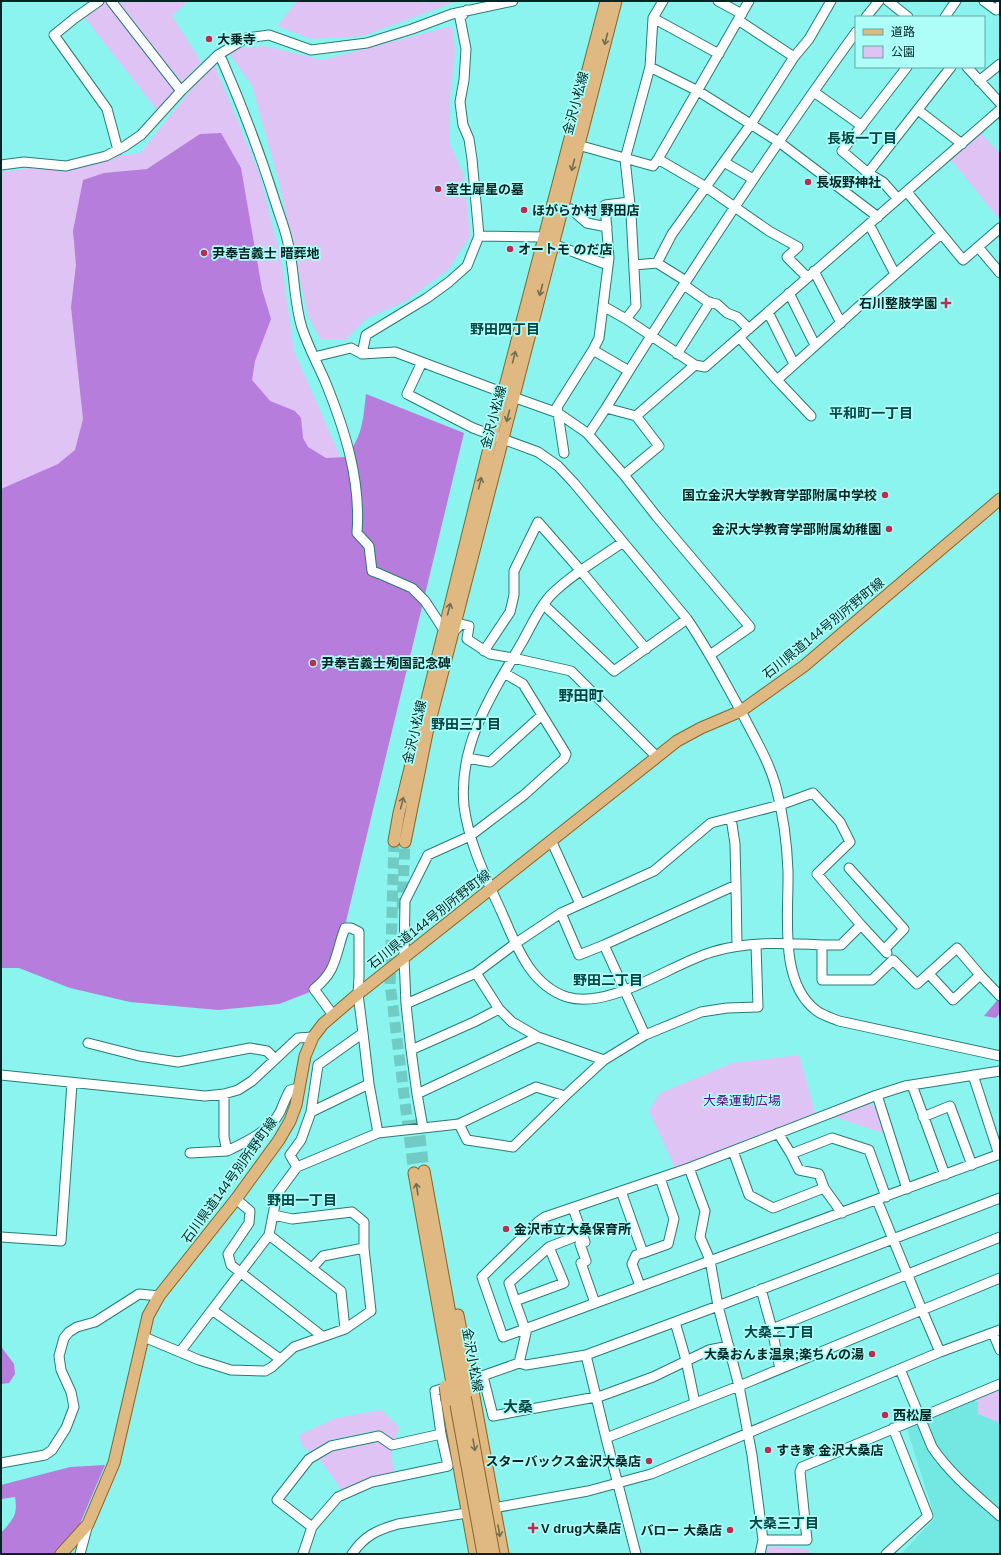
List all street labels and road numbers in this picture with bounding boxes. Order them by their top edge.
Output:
street label: 金沢小松線 [560,70,591,136]
street label: 金沢小松線 [478,384,509,450]
street label: 石川県道144号別所野町線 [760,575,887,682]
street label: 金沢小松線 [400,699,429,765]
street label: 石川県道144号別所野町線 [365,867,494,972]
street label: 石川県道144号別所野町線 [179,1115,280,1246]
street label: 金沢小松線 [459,1327,486,1393]

